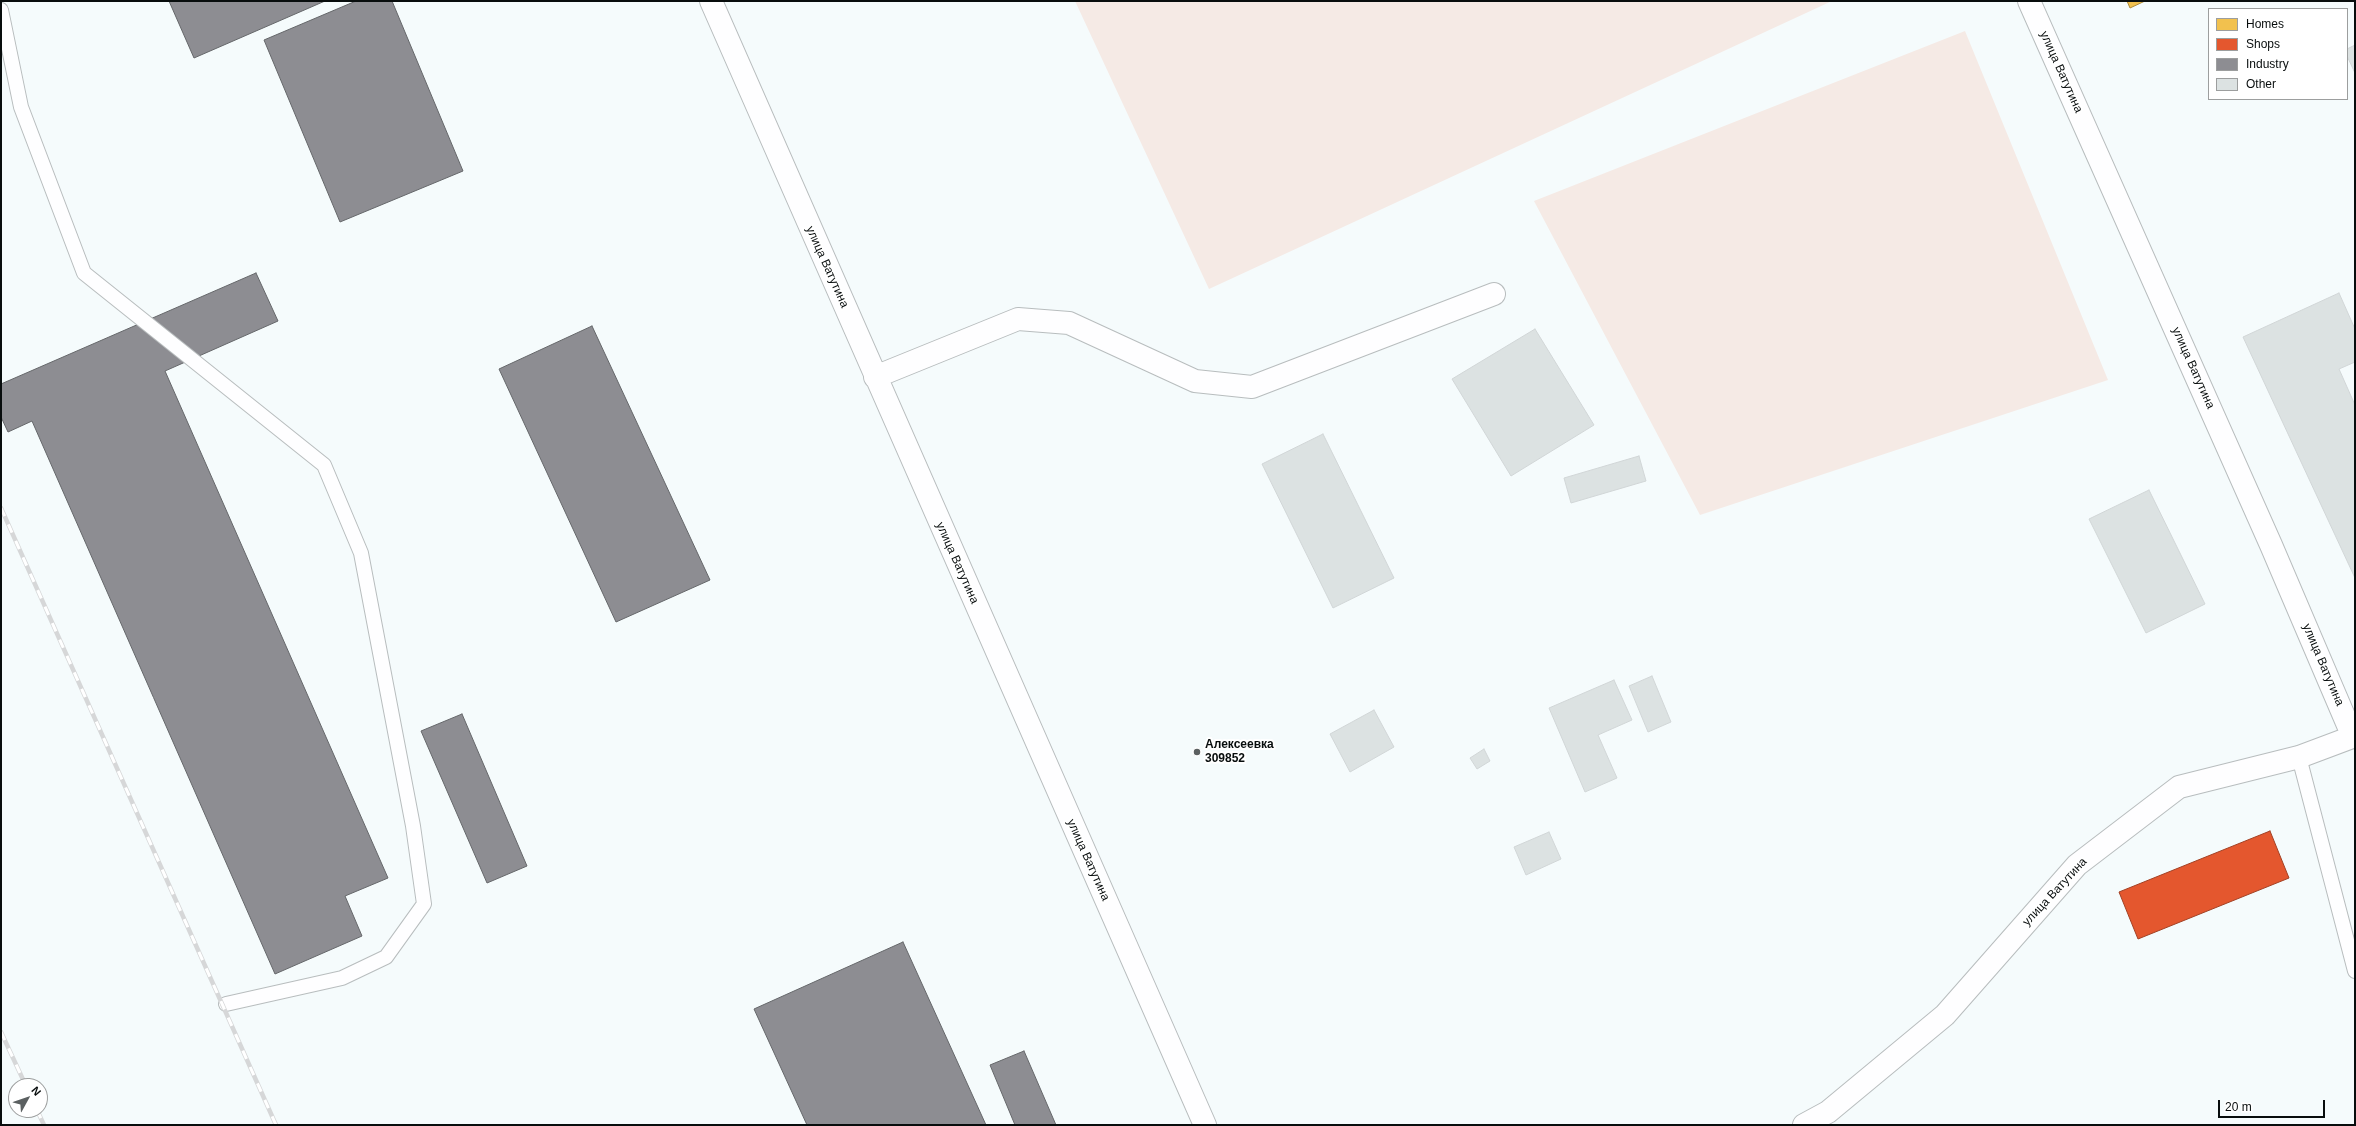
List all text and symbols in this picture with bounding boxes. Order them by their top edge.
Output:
legend [2208,8,2348,100]
text: Homes [2246,17,2284,31]
street label: улица Ватутина [2037,29,2085,115]
text: Shops [2246,37,2280,51]
text: Industry [2246,57,2289,71]
text: Other [2246,77,2276,91]
street label: улица Ватутина [803,224,851,310]
street label: улица Ватутина [2169,325,2217,411]
street label: улица Ватутина [933,520,981,606]
street label: улица Ватутина [2299,622,2347,708]
place label: Алексеевка 309852 [1205,738,1274,766]
marker: Алексеевка 309852 [1192,747,1202,757]
street label: улица Ватутина [1064,817,1112,903]
street label: улица Ватутина [2020,855,2090,929]
north arrow [8,1078,48,1118]
text: N [29,1084,44,1098]
scale bar [2220,1092,2327,1118]
text: 20 m [2225,1100,2252,1114]

